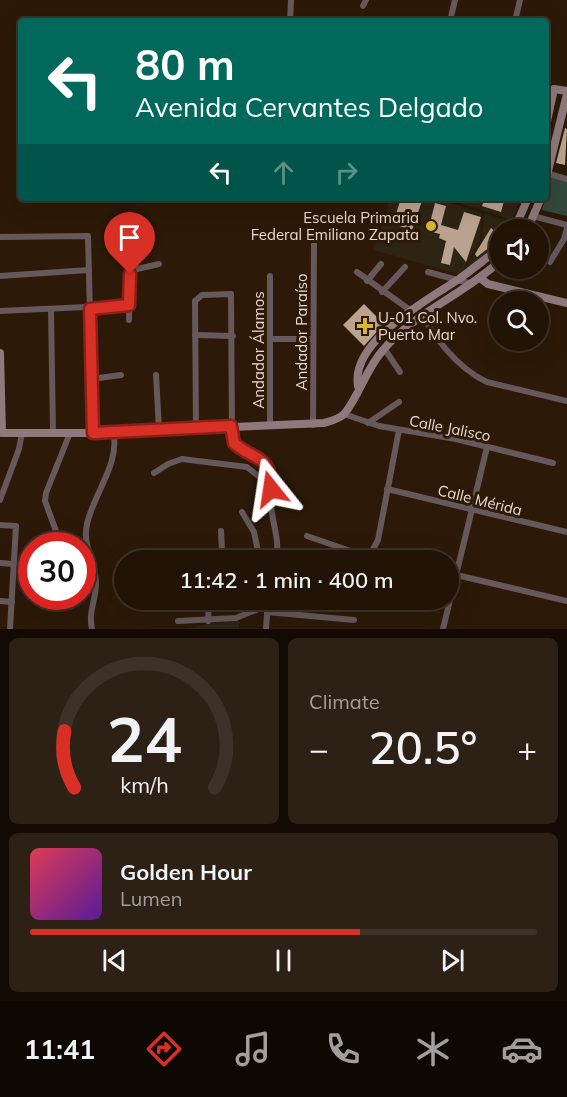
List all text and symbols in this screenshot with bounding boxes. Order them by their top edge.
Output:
text: 80 m [135,38,235,91]
icon: left [36,42,114,120]
text: Avenida Cervantes Delgado [135,90,483,124]
icon: left [204,156,237,189]
icon: ahead [267,156,300,189]
icon: right [330,156,363,189]
place label: Escuela Primaria Federal Emiliano Zapata [251,208,419,244]
pin [104,212,155,274]
marker: Escuela Primaria Federal Emiliano Zapata [424,219,438,233]
map controls [489,219,549,351]
button: sound [489,219,549,279]
icon: arrive [113,221,146,254]
street label: Andador Paraíso [292,273,311,391]
street label: Andador Álamos [249,291,268,409]
button: search [489,291,549,351]
place label: U-01 Col. Nvo. Puerto Mar [378,308,477,344]
marker: U-01 Col. Nvo. Puerto Mar [356,317,374,335]
street label: Calle Jalisco [408,411,492,445]
position arrow [239,457,303,521]
street label: Calle Mérida [436,480,524,520]
speed limit sign: 30 [18,532,96,610]
text: 11:42 · 1 min · 400 m [179,566,394,594]
text: Climate [309,689,380,714]
text: 24 [107,699,181,778]
text: 20.5° [369,719,477,775]
text: − [309,728,329,769]
text: + [517,728,537,769]
text: km/h [120,771,168,798]
text: Golden Hour [120,858,252,886]
text: Lumen [120,886,182,911]
icon: previous [98,944,131,977]
icon: pause [267,944,300,977]
icon: next [436,944,469,977]
icon: directions [143,1028,185,1070]
icon: music [232,1028,274,1070]
icon: phone [322,1028,364,1070]
icon: climate [412,1028,454,1070]
icon: car [501,1028,543,1070]
text: 11:41 [24,1032,95,1066]

